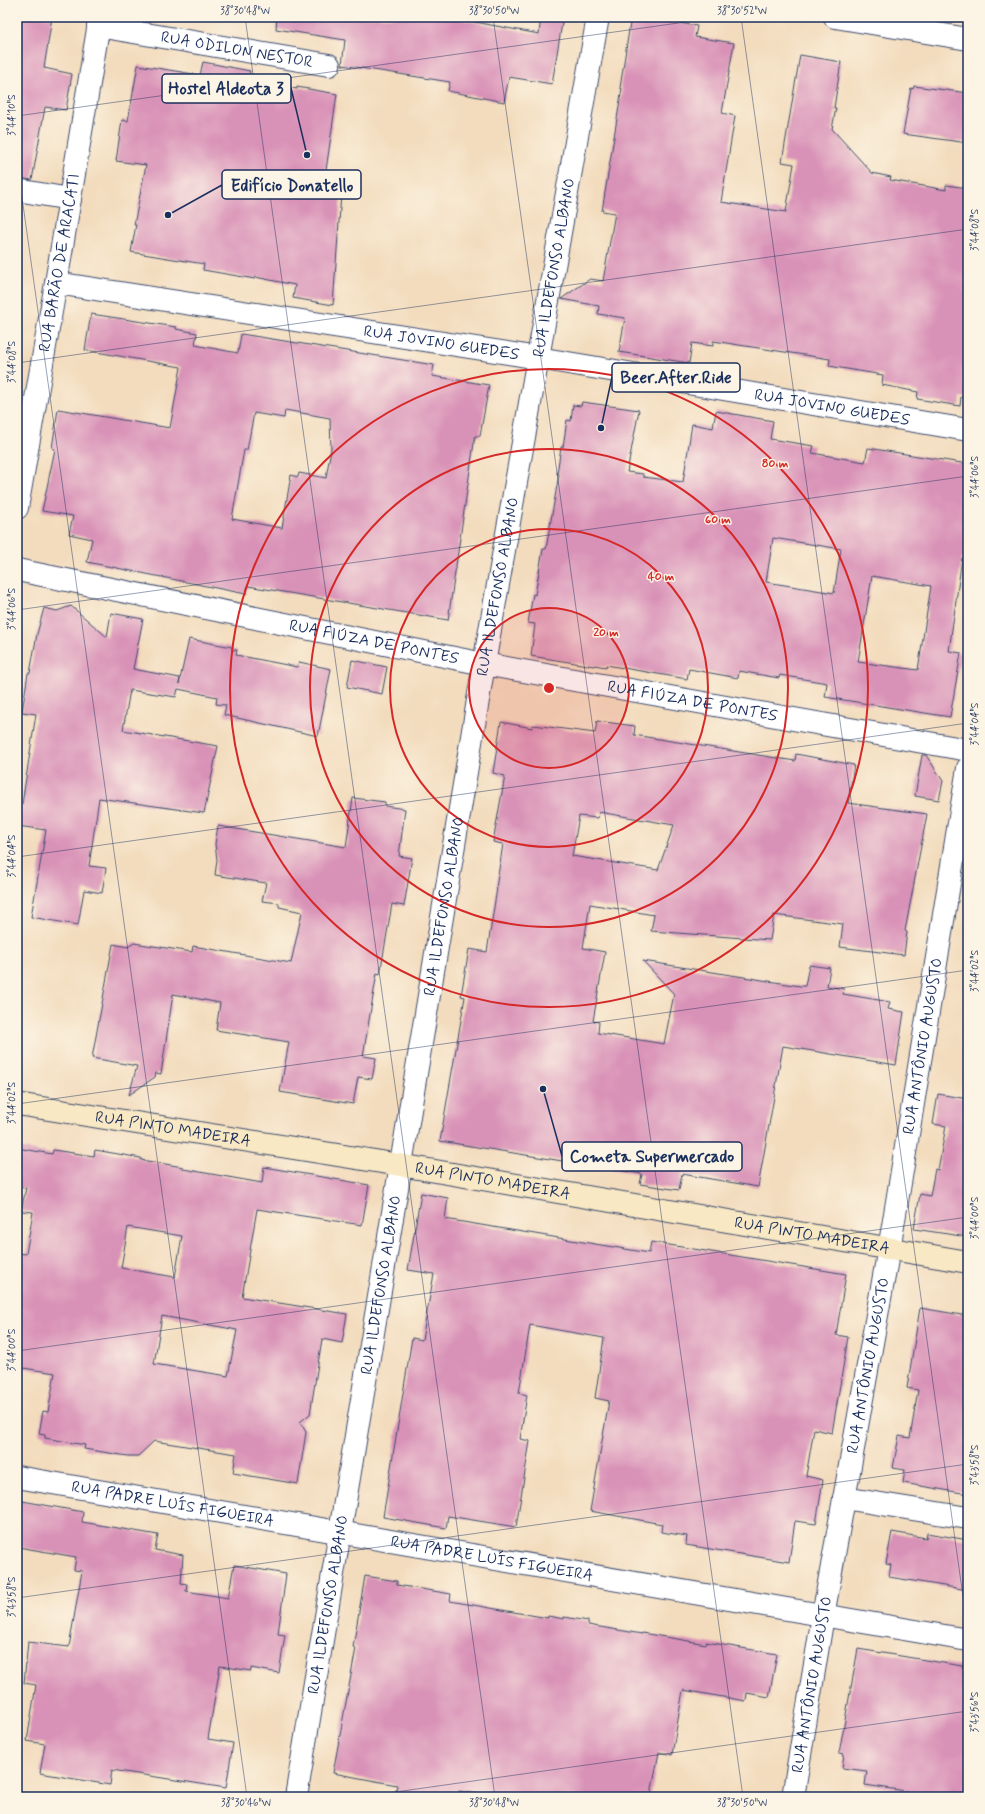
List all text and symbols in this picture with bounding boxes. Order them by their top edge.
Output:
text: 38°30'48"W [220,4,270,18]
text: 38°30'50"W [469,4,519,18]
text: 38°30'52"W [717,4,767,18]
street label: RUA ODILON NESTOR [159,26,315,73]
callout: Hostel Aldeota 3 [162,74,291,103]
text: Hostel Aldeota 3 [168,78,284,100]
text: 3°44'10"S [5,94,19,136]
callout: Edifício Donatello [222,170,361,199]
street label: RUA BARÃO DE ARACATI [34,172,84,353]
text: Edifício Donatello [231,175,354,197]
street label: RUA ILDEFONSO ALBANO [528,177,580,359]
text: 3°44'08"S [968,208,982,251]
street label: RUA JOVINO GUEDES [362,320,521,365]
text: 3°44'08"S [5,340,19,383]
callout: Beer.After.Ride [612,363,740,392]
text: Beer.After.Ride [620,367,732,389]
street label: RUA JOVINO GUEDES [753,384,911,431]
text: 3°44'06"S [968,455,982,498]
text: 80 m [762,456,789,472]
street label: RUA ILDEFONSO ALBANO [472,496,524,678]
text: 60 m [705,512,731,528]
text: 40 m [648,569,675,585]
text: 3°44'06"S [5,587,19,630]
street label: RUA FIÚZA DE PONTES [287,615,460,669]
text: 20 m [593,625,619,641]
street label: RUA FIÚZA DE PONTES [606,676,779,726]
centre of rings [542,681,556,695]
text: 3°44'04"S [968,702,982,745]
street label: RUA ILDEFONSO ALBANO [419,815,469,997]
text: 3°44'04"S [5,834,19,877]
text: 3°44'02"S [968,950,982,992]
street label: RUA ANTÔNIO AUGUSTO [898,956,947,1136]
text: 3°44'02"S [5,1082,19,1124]
street label: RUA PINTO MADEIRA [94,1106,252,1152]
callout: Cometa Supermercado [562,1142,742,1171]
text: Cometa Supermercado [570,1146,734,1168]
street label: RUA PINTO MADEIRA [414,1157,572,1204]
street label: RUA ILDEFONSO ALBANO [356,1194,406,1376]
text: 3°44'00"S [968,1196,982,1239]
street label: RUA PINTO MADEIRA [733,1212,891,1259]
street label: RUA ANTÔNIO AUGUSTO [842,1276,894,1455]
text: 3°44'00"S [5,1328,19,1371]
text: 3°43'58"S [968,1444,982,1485]
street label: RUA PADRE LUÍS FIGUEIRA [70,1476,276,1531]
street label: RUA ILDEFONSO ALBANO [303,1514,353,1696]
street label: RUA PADRE LUÍS FIGUEIRA [389,1531,595,1586]
text: 3°43'58"S [5,1576,19,1617]
street label: RUA ANTÔNIO AUGUSTO [787,1595,837,1774]
text: 3°43'56"S [968,1691,982,1732]
text: 38°30'46"W [221,1796,271,1810]
text: 38°30'48"W [469,1796,519,1810]
text: 38°30'50"W [717,1796,767,1810]

